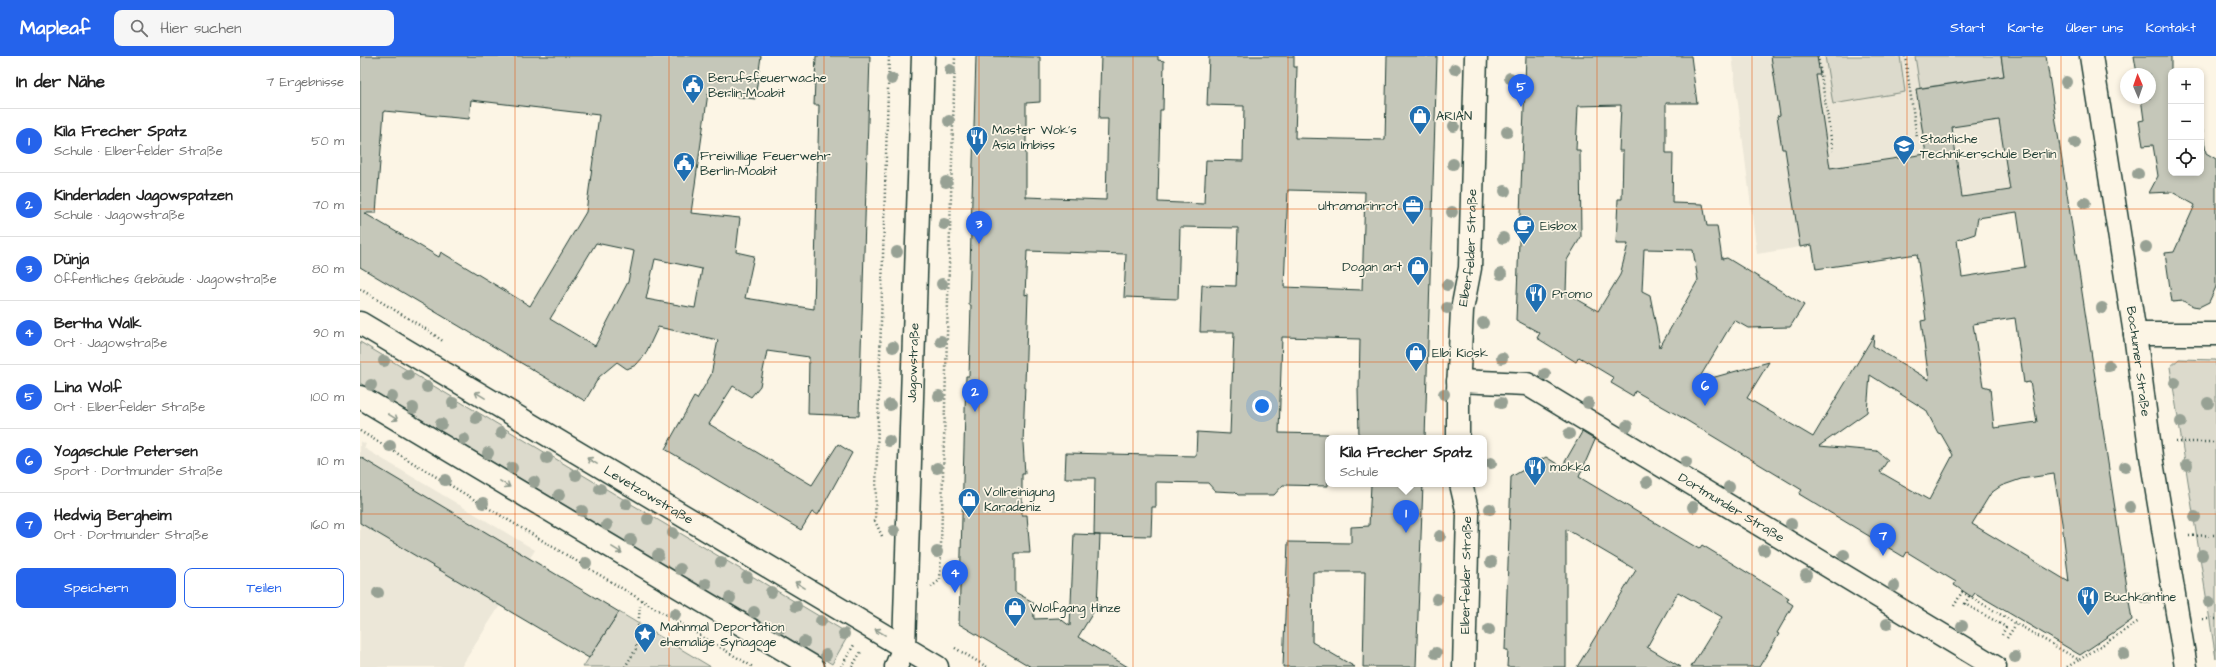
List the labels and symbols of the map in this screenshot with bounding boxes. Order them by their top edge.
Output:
north arrow [2120,68,2156,104]
place label: Berufsfeuerwache Berlin-Moabit [708,69,827,102]
public building icon: Berufsfeuerwache Berlin-Moabit [680,72,706,105]
pin: 5 [1508,74,1534,107]
shop icon: ARIAN [1407,103,1433,136]
place label: ARIAN [1436,107,1472,125]
place label: Master Wok's Asia Imbiss [992,121,1077,154]
restaurant icon: Master Wok's Asia Imbiss [964,124,990,157]
place label: Staatliche Technikerschule Berlin [1920,130,2057,163]
school or university icon: Staatliche Technikerschule Berlin [1891,133,1917,166]
place label: Freiwillige Feuerwehr Berlin-Moabit [700,147,831,180]
public building icon: Freiwillige Feuerwehr Berlin-Moabit [671,150,697,183]
street label: Elberfelder Straße [1454,189,1481,308]
office icon: ultramarinrot [1400,193,1426,226]
place label: ultramarinrot [1318,197,1399,215]
pin: 3 [966,211,992,244]
cafe icon: Eisbox [1511,213,1537,246]
place label: Eisbox [1540,217,1578,235]
shop icon: Dogan art [1405,254,1431,287]
place label: Dogan art [1342,258,1403,277]
restaurant icon: Promo [1523,281,1549,314]
place label: Promo [1552,285,1593,303]
street label: Bochumer Straße [2122,305,2155,418]
street label: Jagowstraße [903,322,923,403]
shop icon: Elbi Kiosk [1403,340,1429,373]
place label: Elbi Kiosk [1432,344,1488,362]
pin: 6 [1692,373,1718,406]
pin: 2 [962,379,988,412]
one-way arrow [474,390,486,398]
your location [1252,396,1272,416]
one-way arrow [387,414,399,422]
restaurant icon: mokka [1522,454,1548,487]
one-way arrow [586,457,598,465]
place label: mokka [1550,458,1590,476]
street label: Levetzowstraße [600,461,697,529]
street label: Dortmunder Straße [1675,469,1788,547]
one-way arrow [499,480,510,488]
place label: Vollreinigung Karadeniz [984,483,1055,516]
shop icon: Vollreinigung Karadeniz [956,486,982,519]
pin: 1 [1393,500,1419,533]
street label: Elberfelder Straße [1456,516,1476,634]
pin: 7 [1870,523,1896,556]
one-way arrow [611,547,623,555]
pin: 4 [942,560,968,593]
one-way arrow [795,581,806,589]
restaurant icon: Buchkantine [2075,584,2101,617]
place label: Buchkantine [2104,588,2176,606]
shop icon: Wolfgang Hinze [1002,595,1028,628]
place label: Wolfgang Hinze [1030,599,1121,618]
place label: Mahnmal Deportation ehemalige Synagoge [660,618,785,652]
place icon: Mahnmal Deportation ehemalige Synagoge [632,621,658,654]
one-way arrow [874,628,886,636]

